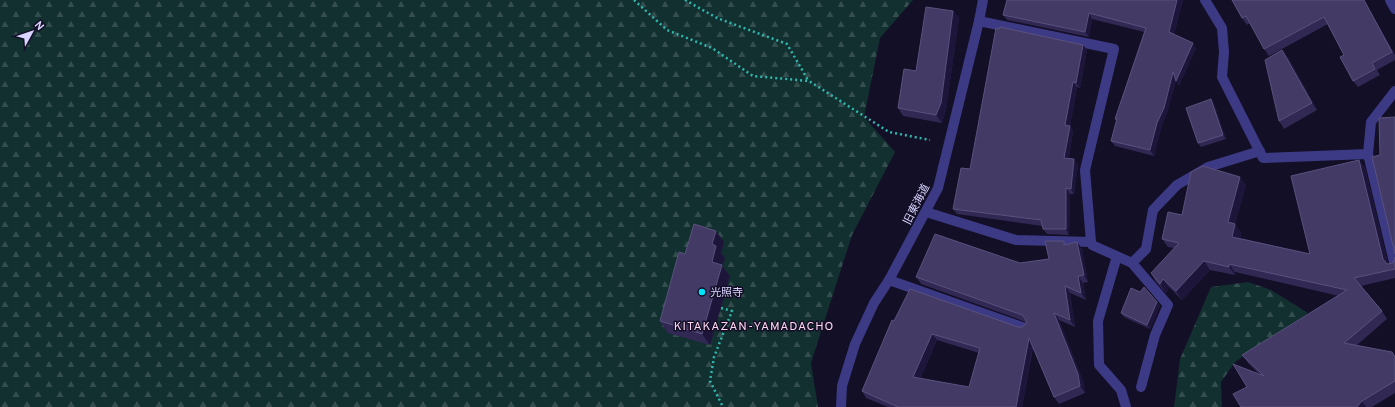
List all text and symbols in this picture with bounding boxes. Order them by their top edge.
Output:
north arrow [12,12,52,52]
text: N [31,19,47,34]
street label: 旧東海道 [901,182,933,227]
place label: 光照寺 [710,286,743,300]
marker: 光照寺 [697,287,707,297]
district label: KITAKAZAN-YAMADACHO [674,319,834,335]

